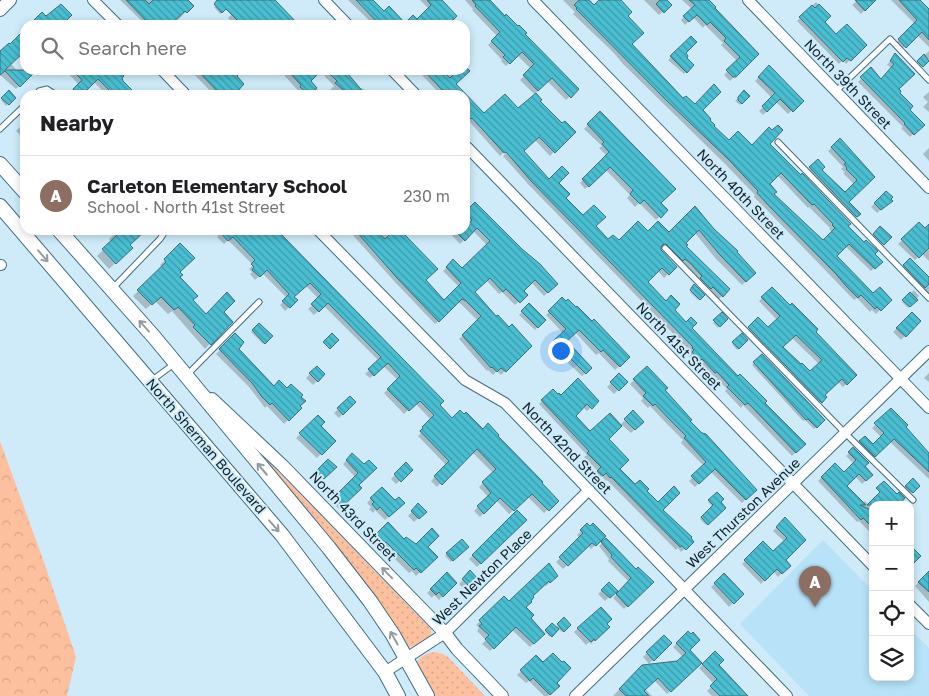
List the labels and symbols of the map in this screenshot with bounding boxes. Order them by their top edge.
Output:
street label: North 39th Street [801,35,896,132]
street label: North 40th Street [694,145,789,242]
one-way arrow [37,250,49,263]
street label: North 41st Street [633,298,726,393]
one-way arrow [138,320,150,333]
your location [548,338,574,364]
street label: North Sherman Boulevard [143,375,270,517]
street label: North 42nd Street [519,398,616,497]
street label: West Thurston Avenue [682,454,803,571]
one-way arrow [256,463,267,476]
street label: North 43rd Street [306,467,400,564]
one-way arrow [269,519,280,532]
street label: West Newton Place [429,525,535,628]
pin: A [799,566,831,607]
one-way arrow [381,567,393,579]
one-way arrow [389,631,399,646]

